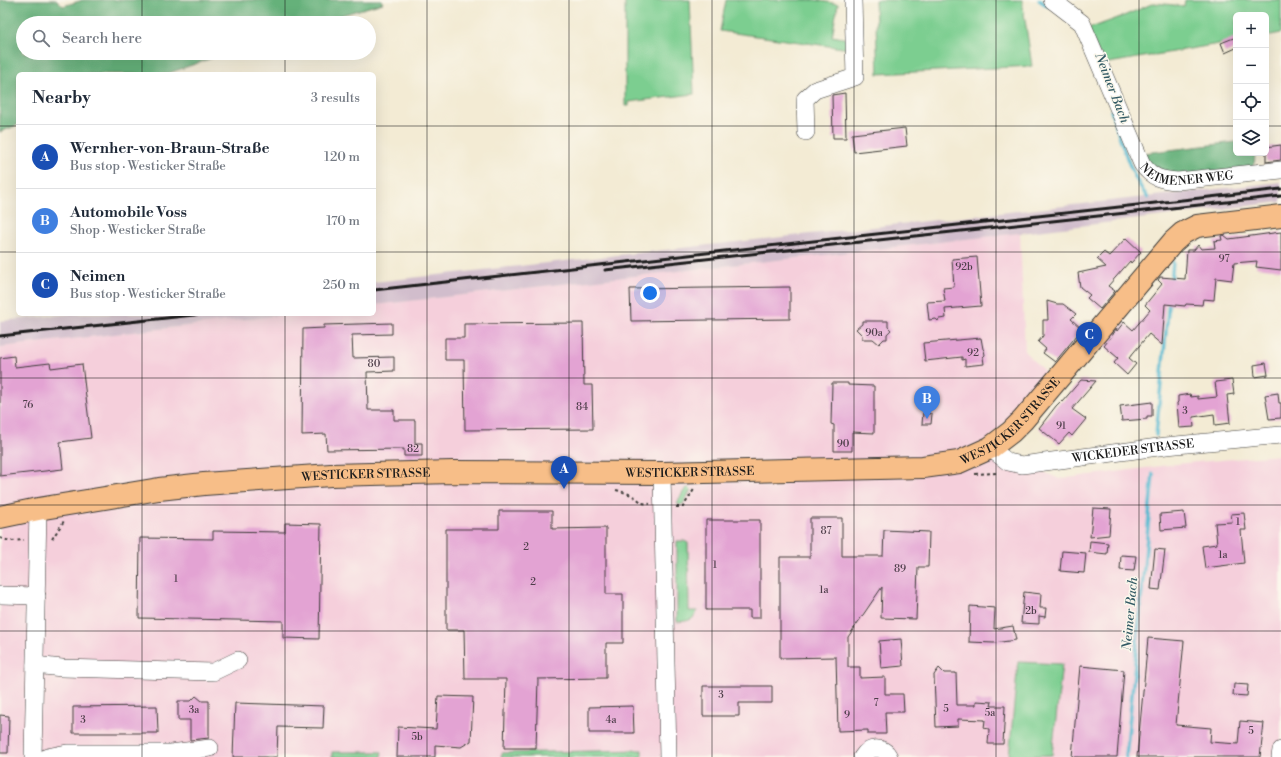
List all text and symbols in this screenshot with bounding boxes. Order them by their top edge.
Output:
map controls [1233,12,1269,156]
button: + [1233,12,1269,48]
search box [16,16,376,60]
icon: search [30,27,52,49]
text: Search here [62,29,142,48]
button: − [1233,48,1269,84]
water label: Neimer Bach [1091,50,1133,126]
button: locate [1233,84,1269,120]
text: Nearby [32,87,91,109]
text: 3 results [311,90,360,106]
button: layers [1233,120,1269,156]
text: Wernher-von-Braun-Straße [70,139,270,158]
text: A [40,149,50,165]
text: 120 m [324,149,360,165]
text: Bus stop · Westicker Straße [70,158,226,174]
street label: NEIMENER WEG [1137,160,1234,188]
text: Automobile Voss [70,203,187,222]
text: B [40,213,50,229]
text: 170 m [326,213,360,229]
text: Shop · Westicker Straße [70,222,206,238]
house number: 97 [1218,253,1230,265]
house number: 92b [955,261,973,273]
text: Neimen [70,267,125,286]
text: C [40,277,50,293]
text: 250 m [323,277,360,293]
your location [640,283,660,303]
text: Bus stop · Westicker Straße [70,286,226,302]
pin: C [1076,322,1102,355]
house number: 90a [865,327,884,339]
house number: 92 [967,347,979,359]
house number: 80 [368,358,381,370]
street label: WESTICKER STRASSE [957,374,1063,468]
pin: B [914,386,940,419]
house number: 76 [23,399,33,411]
house number: 84 [576,401,588,413]
house number: 3 [1182,405,1188,417]
house number: 91 [1056,420,1067,432]
street label: WICKEDER STRASSE [1070,436,1195,466]
house number: 90 [837,438,850,450]
house number: 82 [407,443,419,455]
pin: A [551,456,577,489]
street label: WESTICKER STRASSE [624,463,755,481]
street label: WESTICKER STRASSE [300,465,431,485]
house number: 1 [1236,516,1241,528]
house number: 87 [820,525,832,537]
house number: 2 [523,541,529,553]
house number: 1a [1218,549,1229,561]
house number: 1 [713,559,718,571]
house number: 89 [894,563,906,575]
house number: 1 [174,573,179,585]
house number: 2 [530,576,536,588]
water label: Neimer Bach [1119,576,1141,652]
house number: 1a [819,584,830,596]
house number: 2b [1025,605,1037,617]
house number: 3 [718,689,724,701]
house number: 7 [873,697,879,709]
house number: 5 [943,703,949,715]
house number: 3a [189,704,200,716]
house number: 5a [985,707,996,719]
house number: 9 [844,709,850,721]
house number: 3 [80,714,86,726]
house number: 4a [605,714,617,726]
house number: 5 [1248,725,1254,737]
house number: 5b [411,731,423,743]

